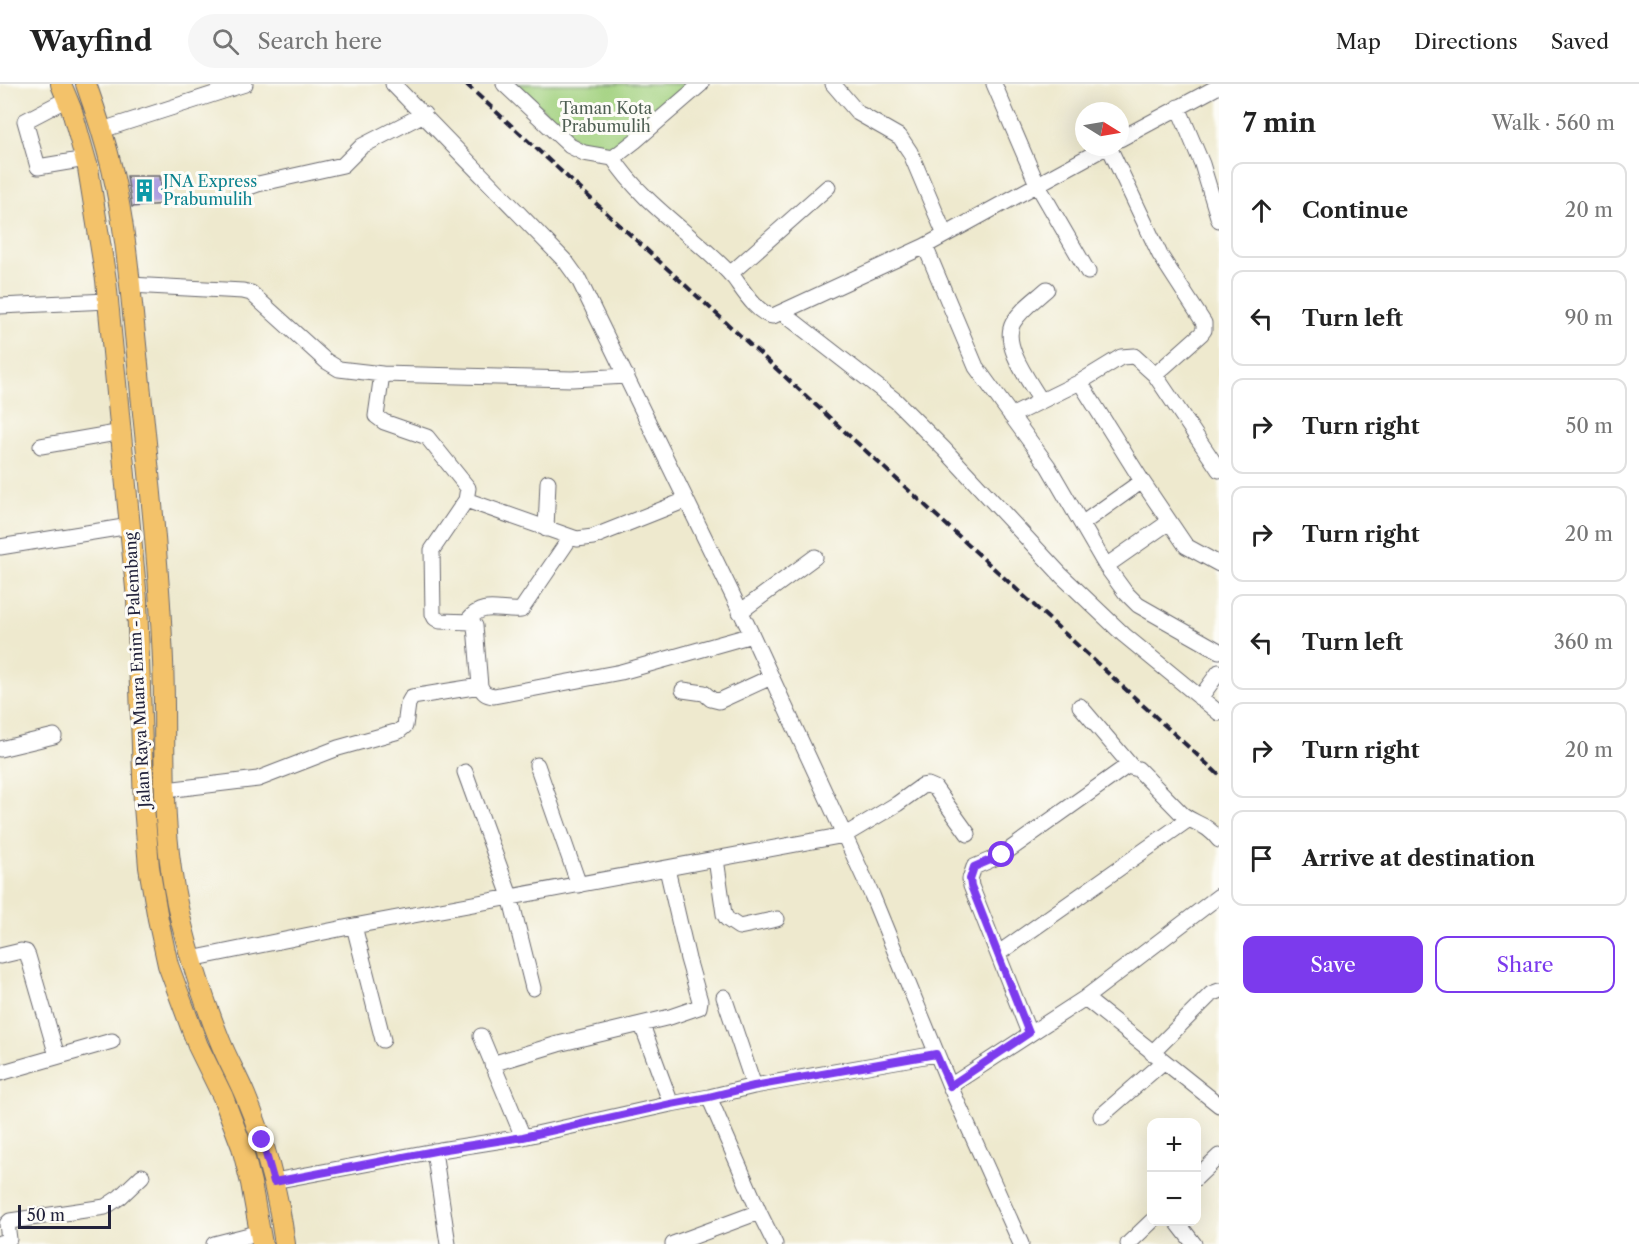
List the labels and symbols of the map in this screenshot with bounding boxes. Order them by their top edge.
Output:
park label: Taman Kota Prabumulih [560,98,653,136]
north arrow [1075,102,1129,156]
place label: JNA Express Prabumulih [160,171,257,209]
building icon: JNA Express Prabumulih [132,177,158,203]
street label: Jalan Raya Muara Enim - Palembang [120,531,154,811]
route start [988,841,1014,867]
route end [248,1126,274,1152]
scale bar [18,1202,111,1230]

